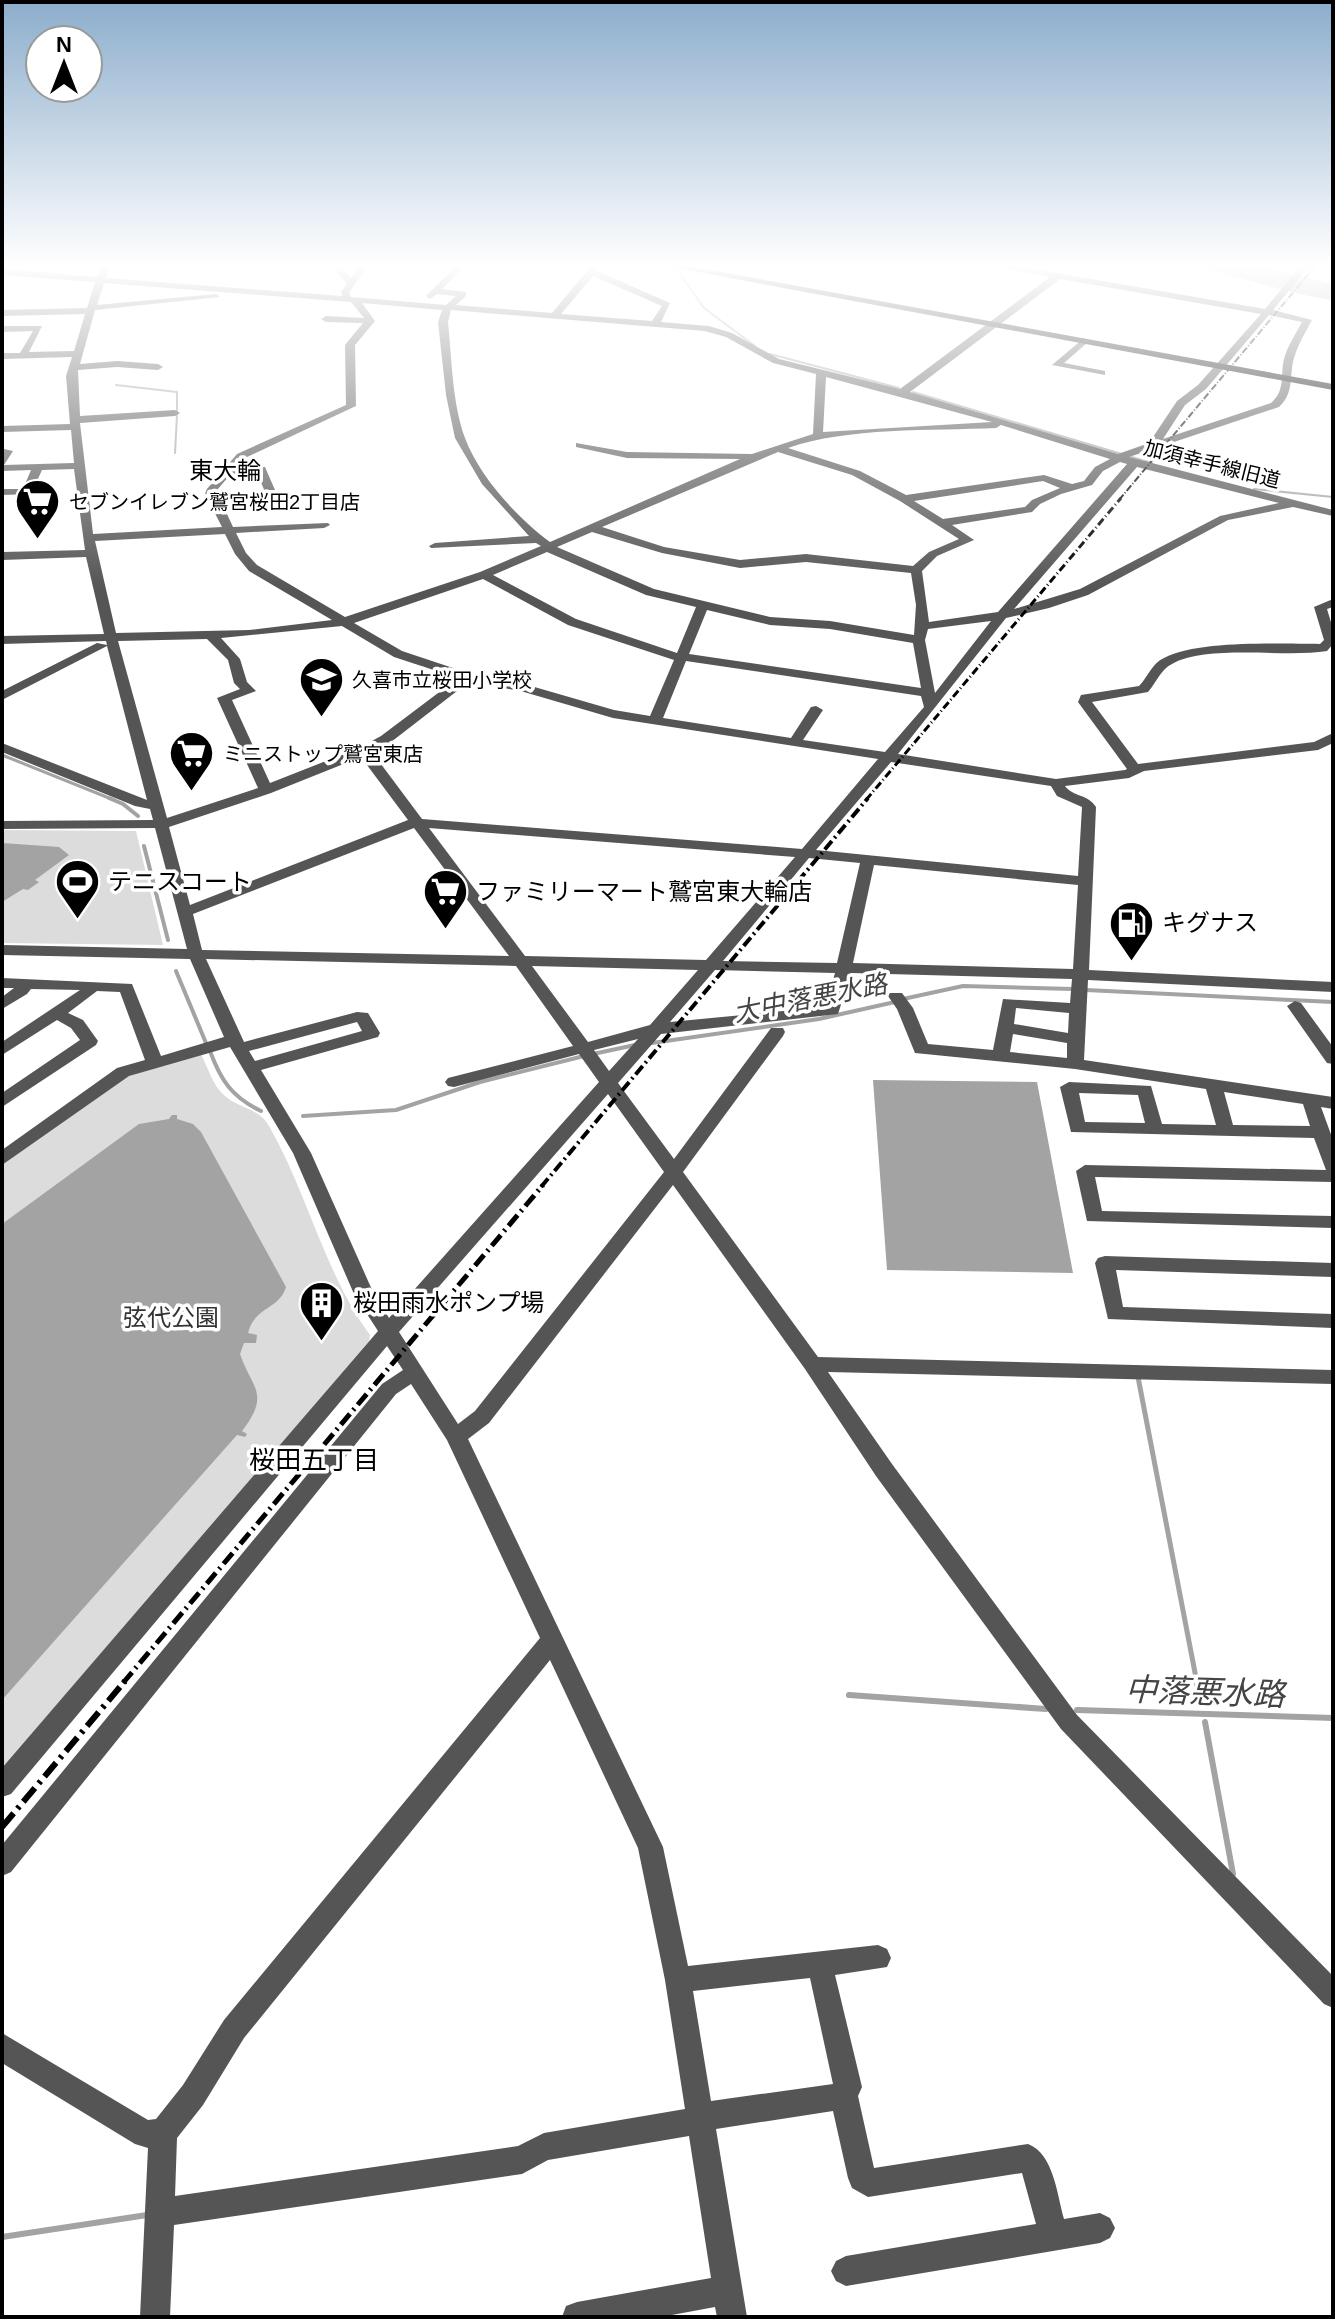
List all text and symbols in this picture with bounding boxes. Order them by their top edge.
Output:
north arrow [24,24,104,104]
text: N [56,32,72,57]
street label: 加須幸手線旧道 [1141,436,1283,492]
district label: 東大輪 [189,457,261,484]
supermarket icon: セブンイレブン鷲宮桜田2丁目店 [14,478,62,541]
place label: セブンイレブン鷲宮桜田2丁目店 [69,491,360,513]
school or university icon: 久喜市立桜田小学校 [297,656,345,719]
place label: 久喜市立桜田小学校 [352,669,532,691]
supermarket icon: ミニストップ鷲宮東店 [168,730,216,793]
place label: ミニストップ鷲宮東店 [223,743,423,765]
sports icon: テニスコート [53,858,101,921]
place label: テニスコート [108,868,252,895]
supermarket icon: ファミリーマート鷲宮東大輪店 [421,868,469,931]
place label: ファミリーマート鷲宮東大輪店 [476,878,812,905]
fuel station icon: キグナス [1107,899,1155,962]
place label: キグナス [1162,909,1258,936]
water label: 大中落悪水路 [731,968,891,1028]
building icon: 桜田雨水ポンプ場 [298,1279,346,1342]
place label: 桜田雨水ポンプ場 [353,1289,544,1316]
park label: 弦代公園 [123,1304,219,1331]
district label: 桜田五丁目 [249,1445,379,1475]
water label: 中落悪水路 [1124,1671,1289,1713]

